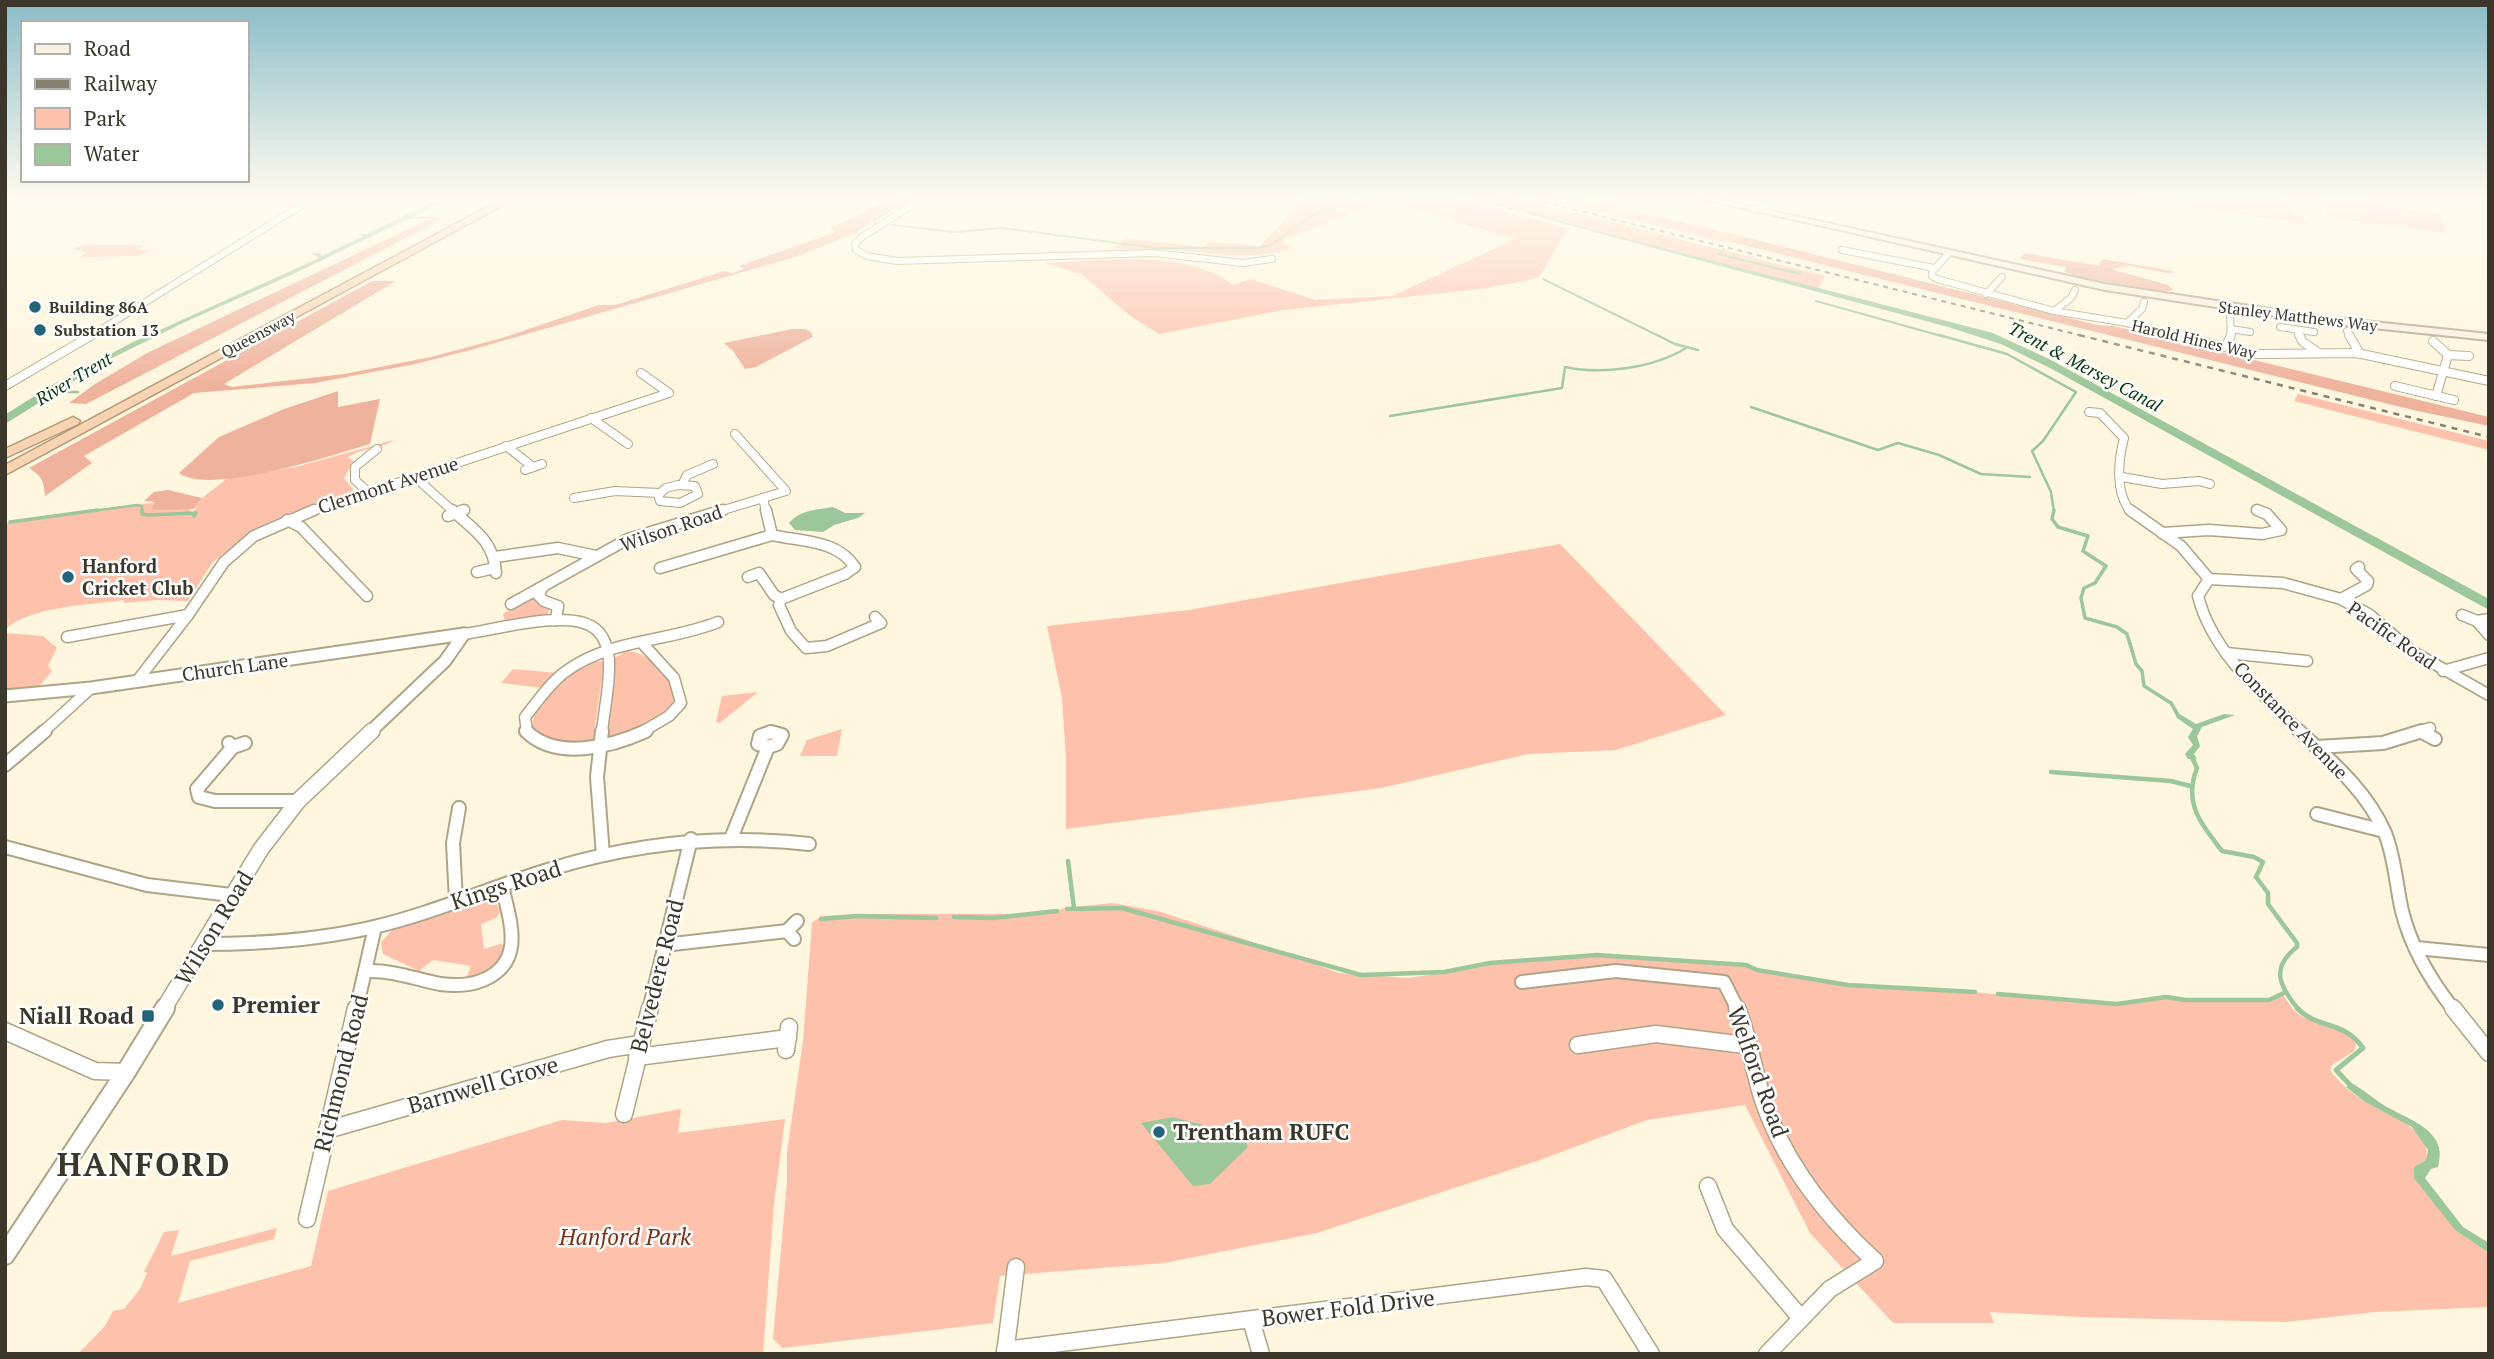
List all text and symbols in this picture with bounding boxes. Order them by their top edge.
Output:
legend [21,21,248,182]
text: Road [84,34,131,62]
text: Railway [84,69,158,97]
text: Park [84,104,126,132]
text: Water [84,139,139,167]
street label: Stanley Matthews Way [2217,295,2380,337]
place label: Building 86A [49,296,149,318]
marker: Building 86A [27,299,43,315]
street label: Queensway [217,305,300,363]
street label: Harold Hines Way [2130,314,2259,364]
water label: Trent & Mersey Canal [2005,316,2166,417]
place label: Substation 13 [54,319,159,341]
marker: Substation 13 [32,322,48,338]
water label: River Trent [30,345,117,411]
street label: Clermont Avenue [314,450,461,519]
street label: Wilson Road [617,498,726,557]
place label: Hanford Cricket Club [82,553,193,600]
marker: Hanford Cricket Club [60,569,76,585]
street label: Pacific Road [2343,595,2442,675]
street label: Church Lane [180,647,290,686]
street label: Constance Avenue [2229,655,2354,784]
street label: Kings Road [447,852,565,917]
street label: Wilson Road [167,864,260,991]
street label: Belvedere Road [622,896,691,1056]
place label: Premier [232,989,320,1020]
street label: Richmond Road [306,990,375,1155]
marker: Premier [210,997,226,1013]
place label: Niall Road [19,1000,134,1031]
street label: Welford Road [1720,1002,1797,1142]
marker: Niall Road [140,1008,156,1024]
street label: Barnwell Grove [404,1048,562,1121]
place label: Trentham RUFC [1173,1116,1350,1147]
marker: Trentham RUFC [1151,1124,1167,1140]
district label: HANFORD [57,1143,231,1185]
park label: Hanford Park [558,1221,692,1252]
street label: Bower Fold Drive [1259,1281,1436,1334]

